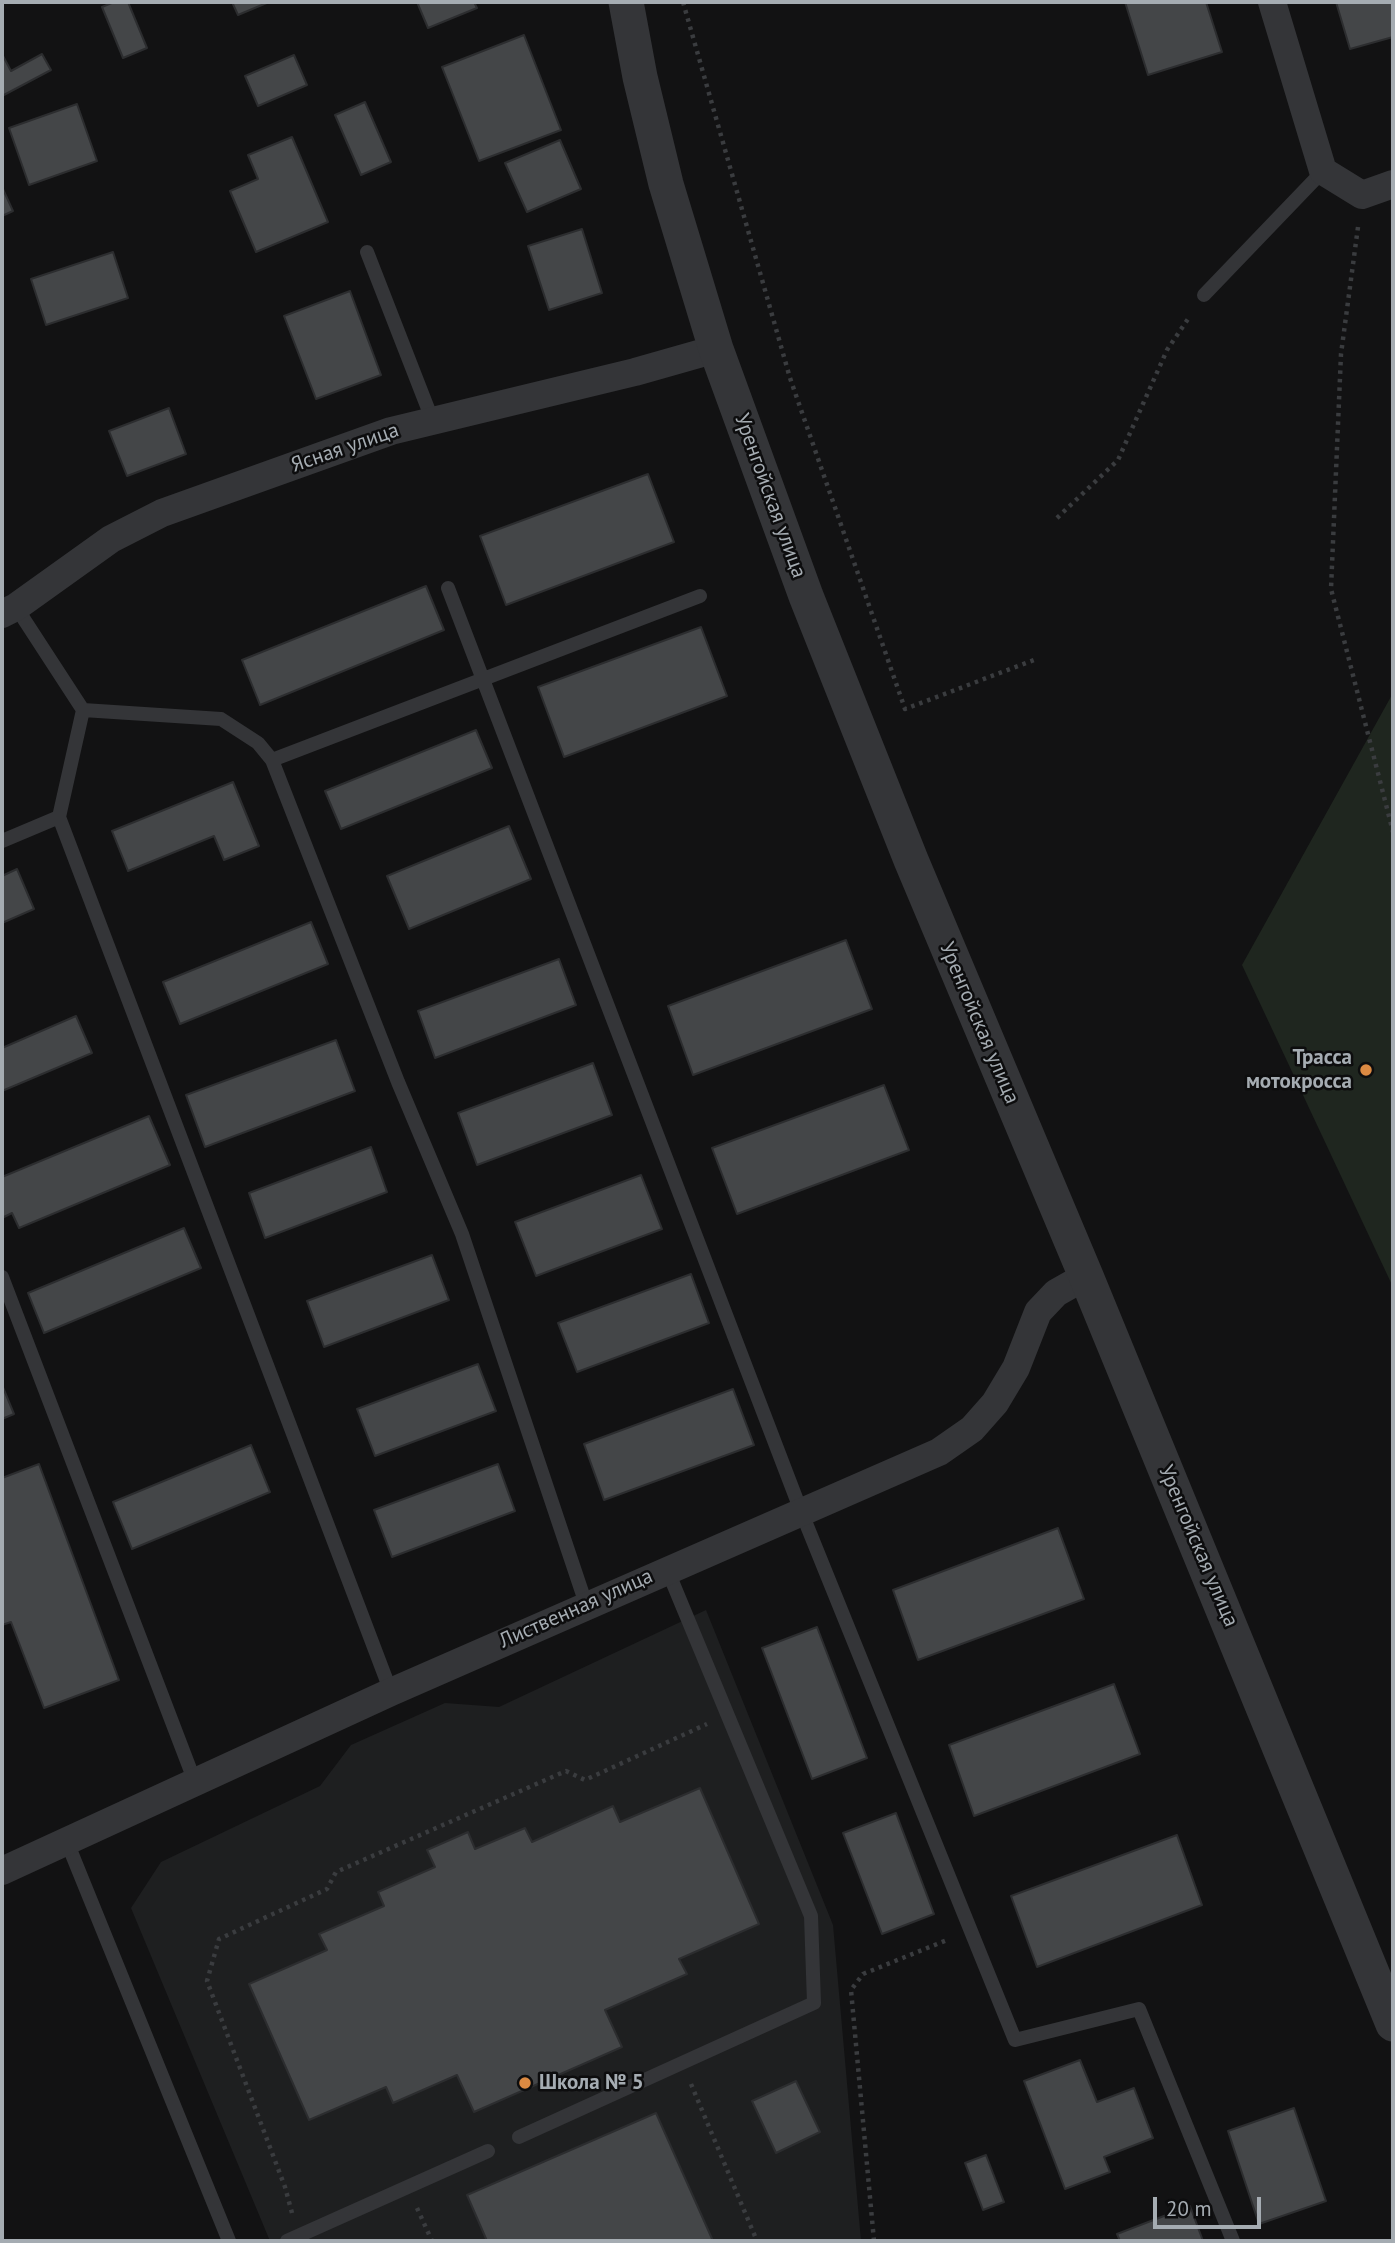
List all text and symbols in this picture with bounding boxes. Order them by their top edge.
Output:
street label: Уренгойская улица [729,410,811,582]
street label: Ясная улица [288,418,402,478]
street label: Уренгойская улица [934,938,1024,1108]
place label: Трасса мотокросса [1246,1045,1352,1095]
marker: Трасса мотокросса [1358,1062,1374,1078]
street label: Уренгойская улица [1153,1461,1243,1631]
street label: Лиственная улица [495,1564,657,1654]
place label: Школа № 5 [539,2070,644,2096]
marker: Школа № 5 [517,2075,533,2091]
scale bar [1157,2184,1266,2228]
text: 20 m [1166,2195,1212,2222]

